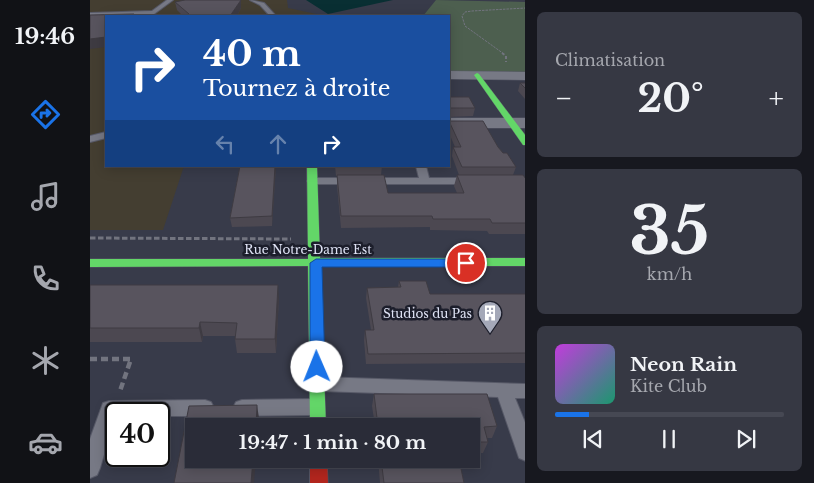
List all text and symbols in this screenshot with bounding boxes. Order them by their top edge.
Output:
text: 19:46 [15,23,75,50]
text: 40 m [203,32,301,75]
icon: right [120,35,185,100]
text: Climatisation [555,50,665,70]
text: Tournez à droite [203,75,390,102]
text: 20° [638,75,704,122]
text: − [555,81,573,116]
text: + [769,81,784,116]
icon: directions [28,97,63,132]
icon: left [211,130,239,158]
icon: ahead [264,130,292,158]
icon: right [317,130,345,158]
icon: music [28,179,63,214]
text: 35 [629,191,710,272]
street label: Rue Notre-Dame Est [244,242,372,257]
pin [445,242,487,284]
icon: arrive [452,249,480,277]
icon: phone [28,261,63,296]
text: km/h [647,264,692,284]
building icon: Studios du Pas [477,300,503,334]
place label: Studios du Pas [383,306,472,321]
position arrow [290,340,342,392]
icon: climate [28,343,63,378]
text: Neon Rain [630,353,737,376]
text: Kite Club [630,376,707,396]
speed limit sign: 40 [105,402,170,467]
icon: car [28,425,63,460]
icon: previous [579,425,607,453]
icon: pause [655,425,683,453]
icon: next [732,425,760,453]
text: 19:47 · 1 min · 80 m [239,431,426,454]

